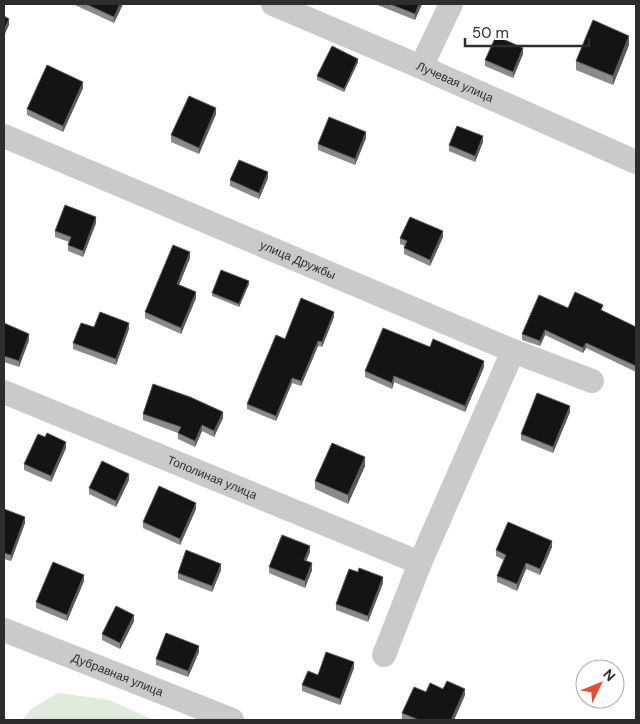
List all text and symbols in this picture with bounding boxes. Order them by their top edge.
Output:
scale bar [465,15,589,47]
text: 50 m [472,23,509,43]
street label: Лучевая улица [414,58,496,106]
street label: улица Дружбы [258,237,338,283]
street label: Тополиная улица [165,452,260,503]
street label: Дубравная улица [69,650,166,700]
north arrow [575,659,625,709]
text: N [599,665,620,685]

